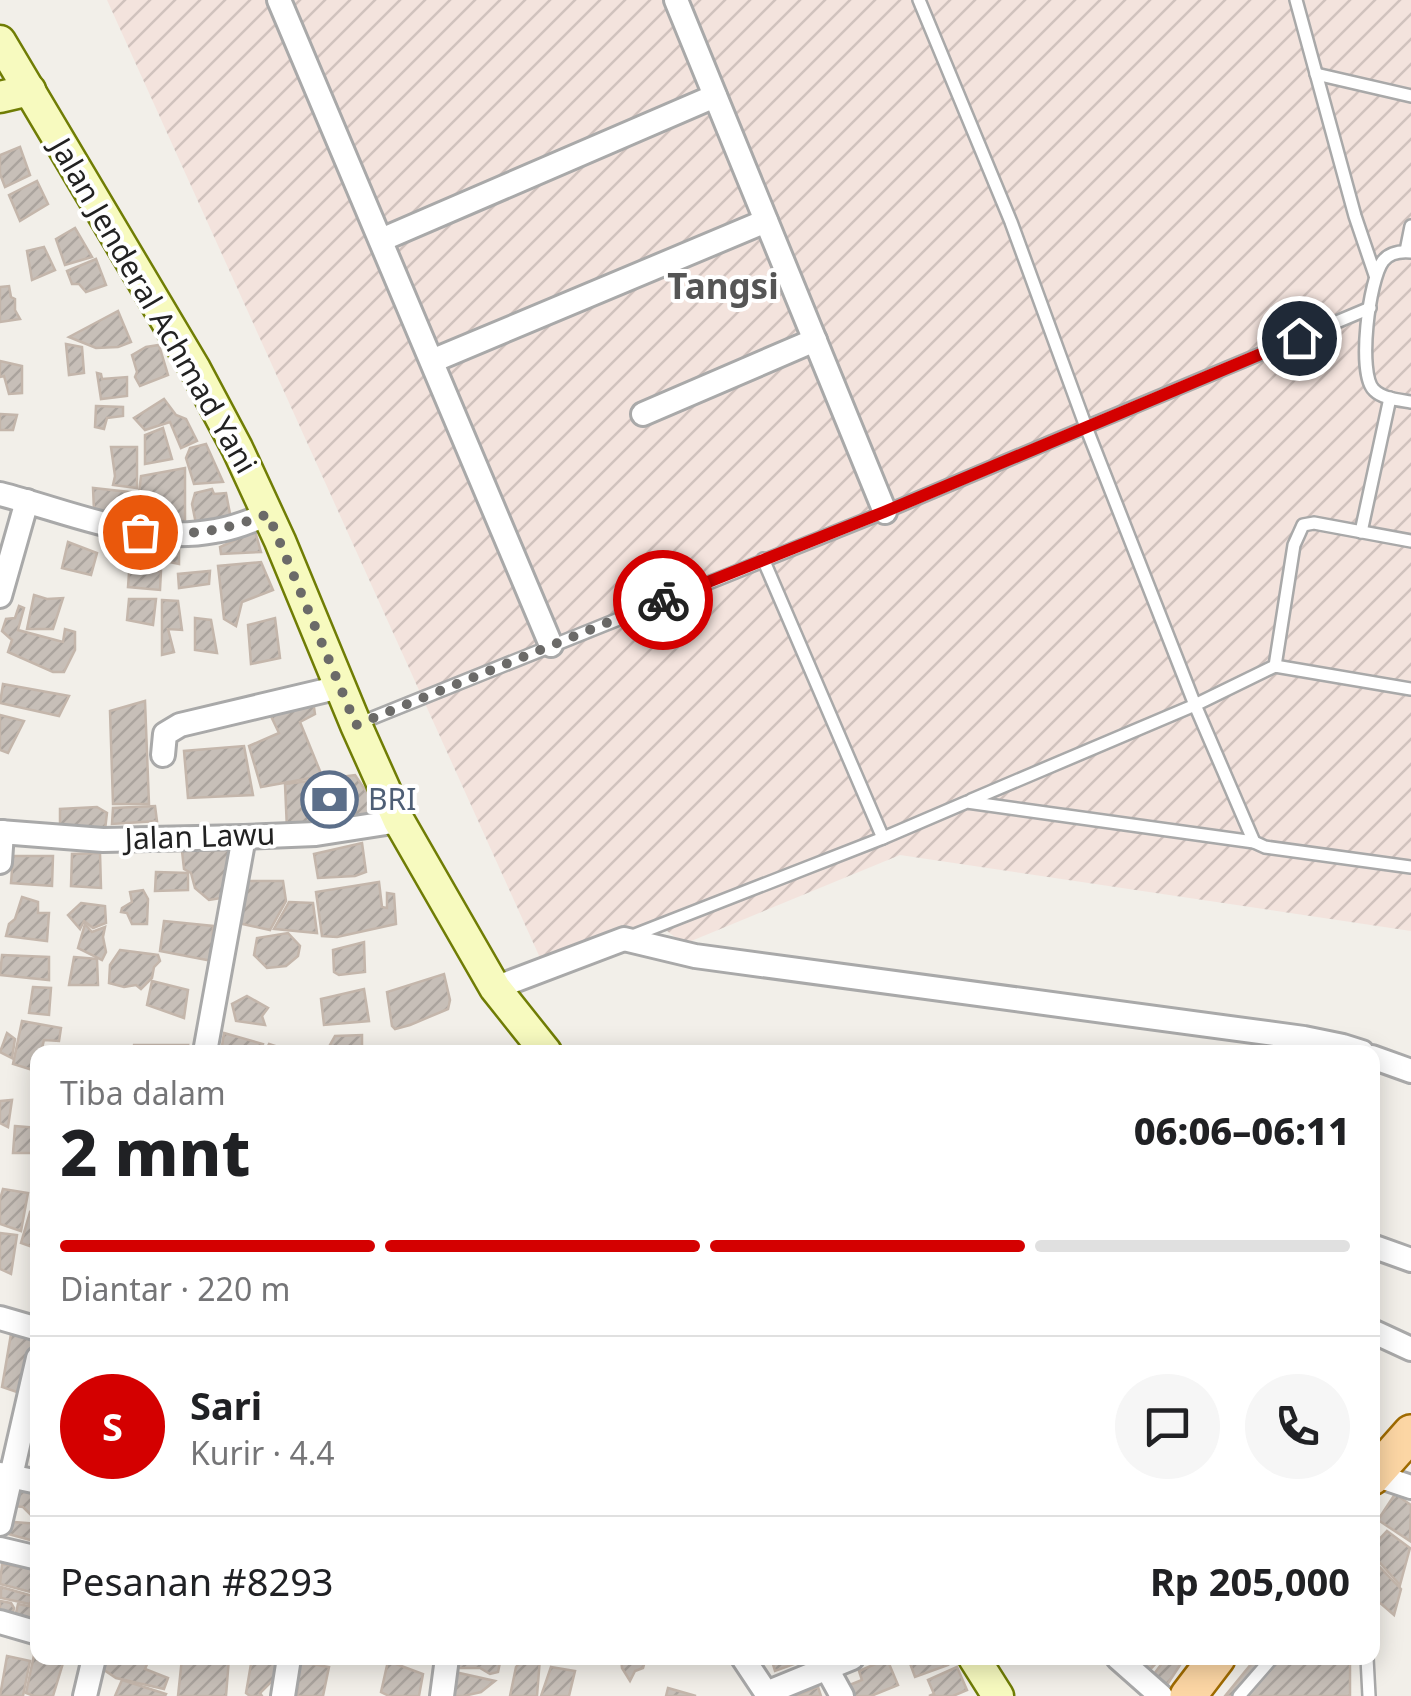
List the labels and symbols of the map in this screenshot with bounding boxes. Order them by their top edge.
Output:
street label: Jalan Jenderal Achmad Yani [40,127,267,480]
district label: Tangsi [667,262,779,309]
pin [1257,296,1342,381]
pin [98,490,183,575]
courier [613,550,713,650]
bank icon: BRI [299,770,359,830]
place label: BRI [368,778,416,819]
street label: Jalan Lawu [121,812,276,859]

